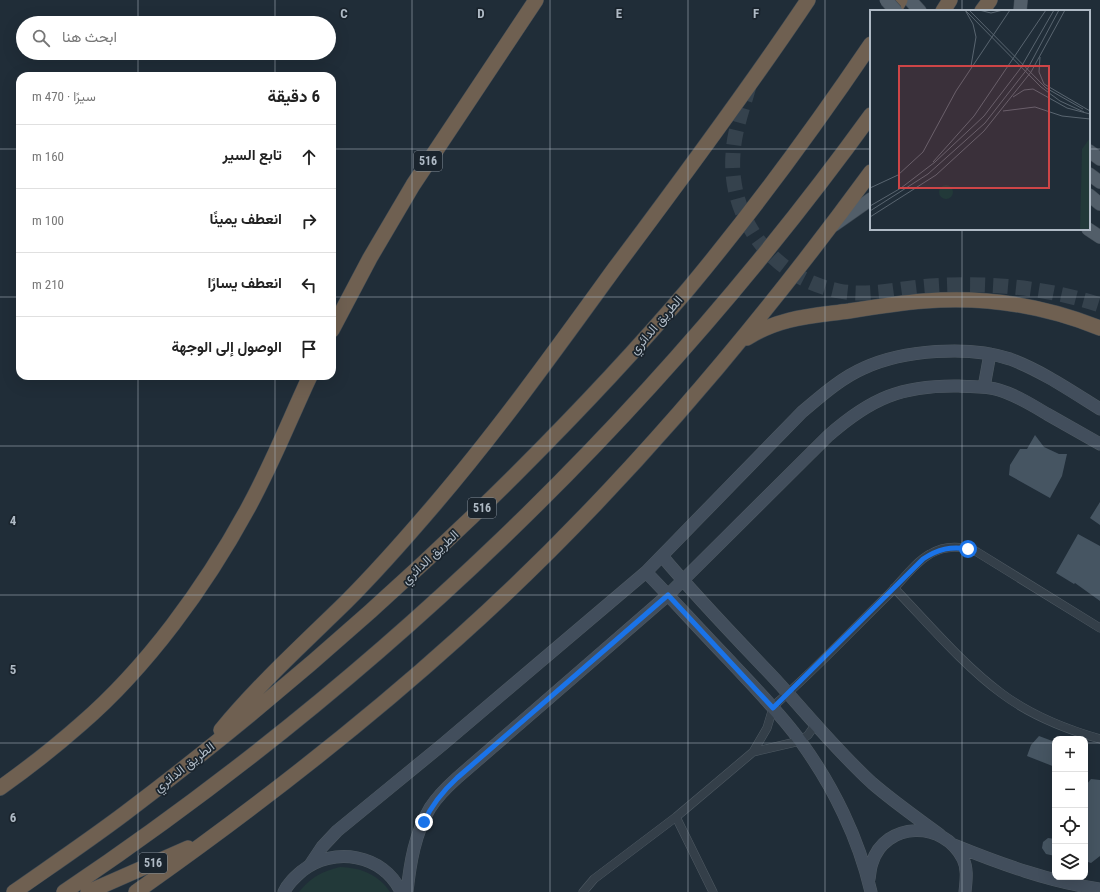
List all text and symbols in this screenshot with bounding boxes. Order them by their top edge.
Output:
text: C [340,6,348,21]
text: D [477,6,485,21]
text: E [616,6,623,21]
text: F [753,6,759,21]
inset map [870,10,1090,230]
search box [16,16,336,60]
icon: search [30,27,52,49]
text: ابحث هنا [62,28,117,46]
text: 6 دقيقة [267,86,320,106]
text: سيرًا · 470 m [32,89,96,104]
text: تابع السير [223,146,282,164]
icon: ahead [298,146,320,168]
text: 160 m [32,149,64,164]
road number: 516 [414,151,442,171]
text: انعطف يمينًا [209,210,282,228]
icon: right [298,210,320,232]
text: 100 m [32,213,64,228]
text: انعطف يسارًا [208,274,282,292]
icon: left [298,274,320,296]
text: 210 m [32,277,64,292]
street label: الطريق الدائري [627,293,688,359]
text: الوصول إلى الوجهة [171,338,282,356]
icon: arrive [298,338,320,360]
road number: 516 [468,498,496,518]
text: 4 [10,513,17,528]
street label: الطريق الدائري [398,527,464,589]
route start [959,540,977,558]
text: 5 [10,662,17,677]
map controls [1052,736,1088,880]
button: + [1052,736,1088,772]
street label: الطريق الدائري [151,739,219,798]
button: − [1052,772,1088,808]
button: locate [1052,808,1088,844]
text: 6 [10,810,17,825]
route end [415,813,433,831]
button: layers [1052,844,1088,880]
road number: 516 [139,853,167,873]

